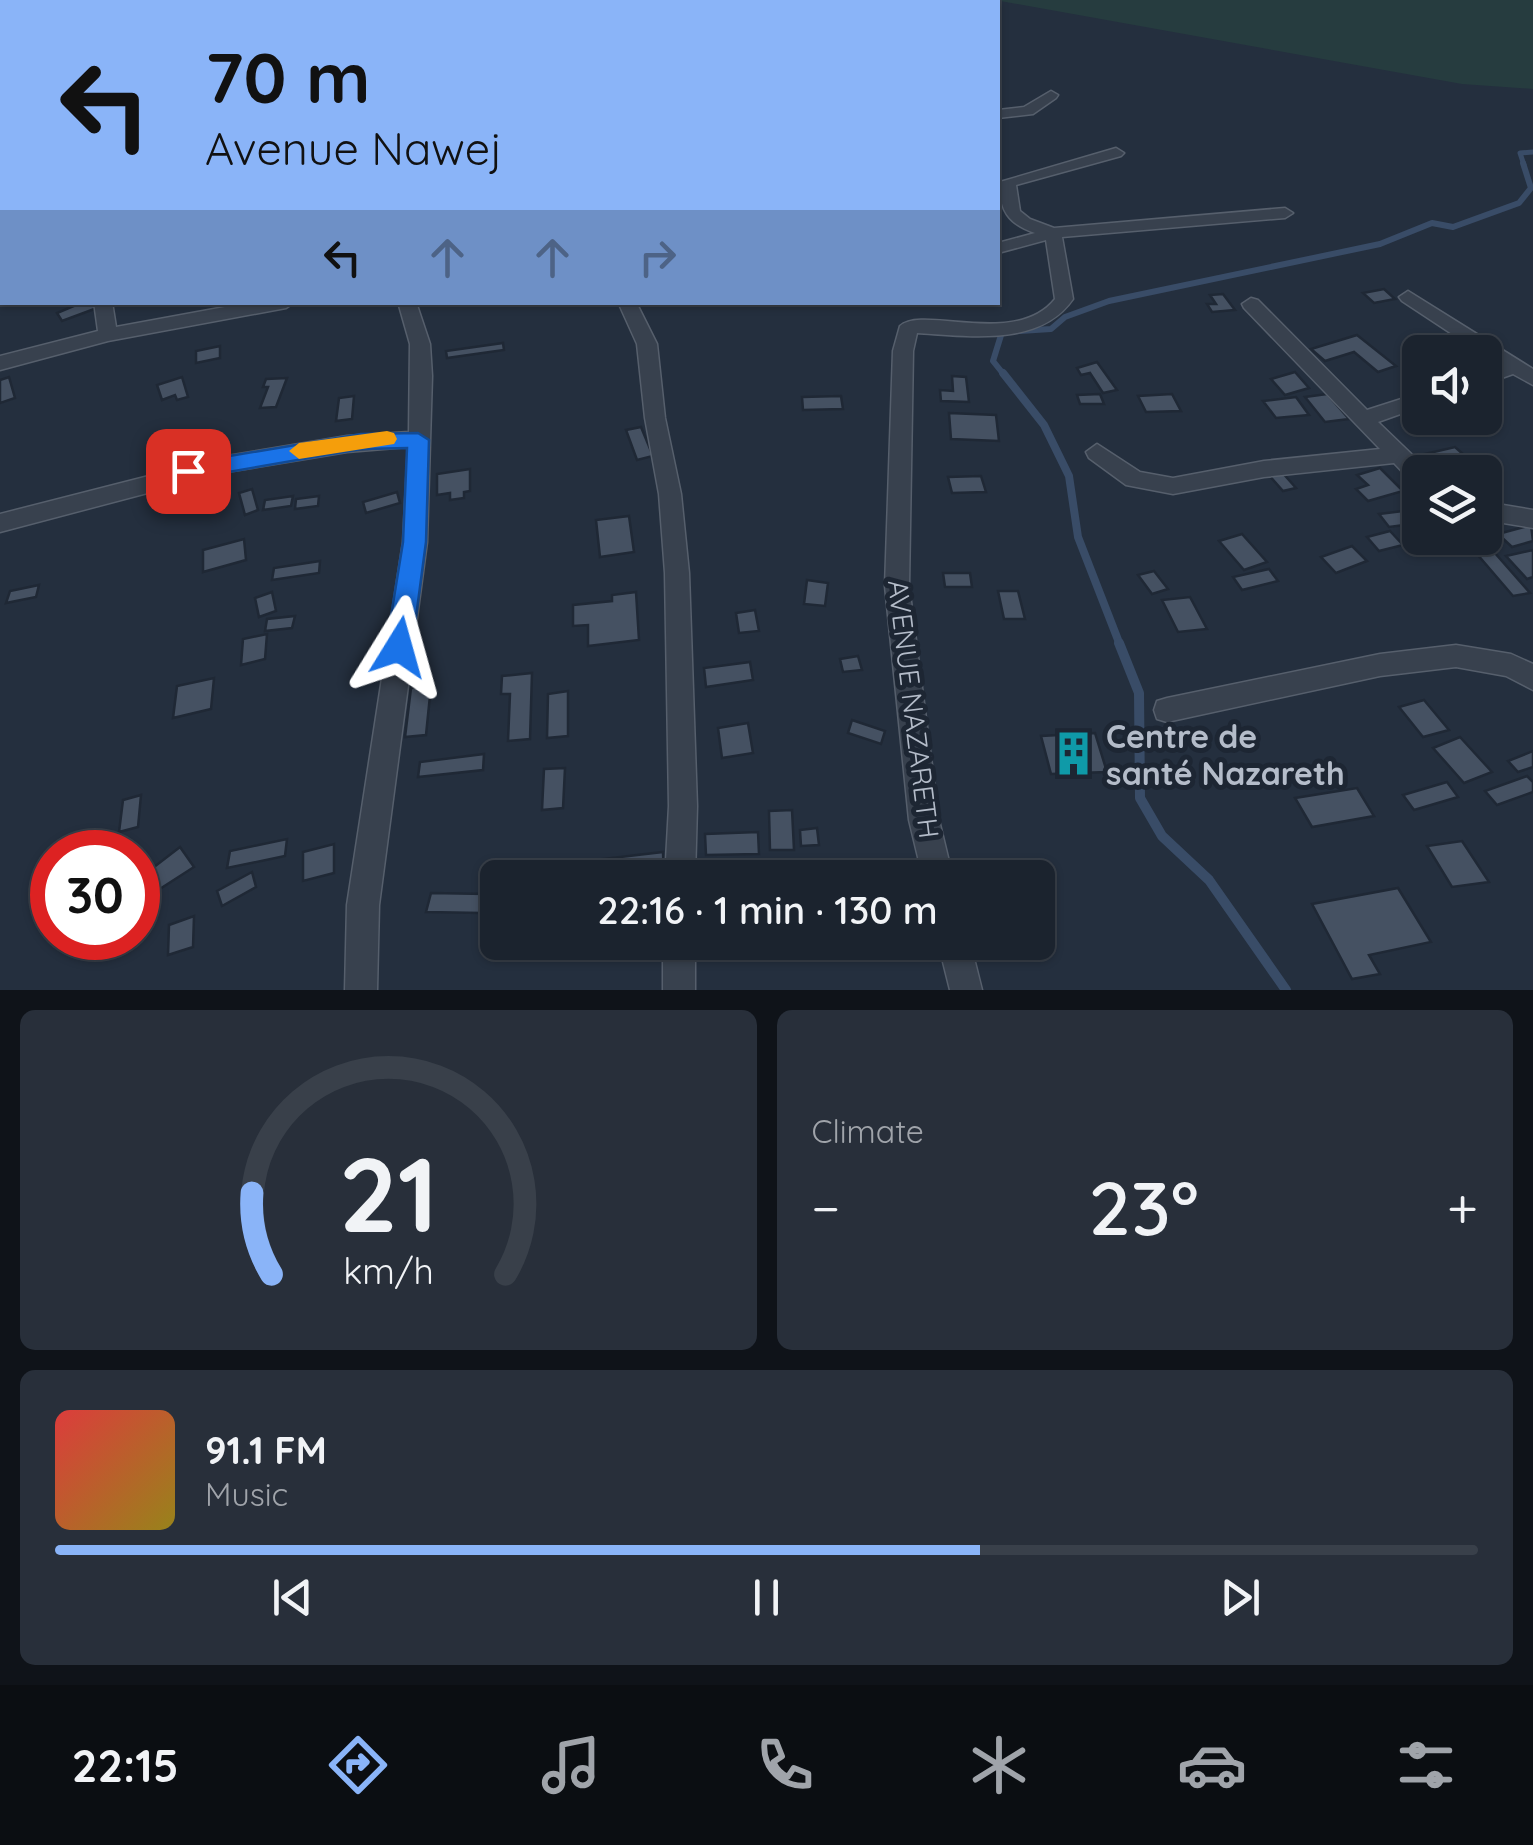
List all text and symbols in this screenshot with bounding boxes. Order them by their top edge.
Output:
text: 70 m [205,33,371,121]
icon: left [40,40,170,170]
text: Avenue Nawej [205,120,502,176]
icon: left [315,230,370,285]
icon: ahead [420,230,475,285]
icon: ahead [525,230,580,285]
icon: right [630,230,685,285]
map controls [1402,335,1502,555]
button: sound [1402,335,1502,435]
pin [146,429,231,514]
icon: arrive [161,444,216,499]
button: layers [1402,455,1502,555]
street label: AVENUE NAZARETH [881,578,947,840]
position arrow [347,595,451,699]
place label: Centre de santé Nazareth [1106,716,1345,793]
building icon: Centre de santé Nazareth [1049,730,1097,778]
speed limit sign: 30 [30,830,160,960]
text: 22:16 · 1 min · 130 m [597,886,938,934]
text: Climate [812,1111,924,1151]
text: 21 [338,1128,438,1258]
text: 23° [1088,1160,1199,1254]
text: − [812,1173,840,1242]
text: + [1447,1173,1478,1242]
text: km/h [343,1248,434,1293]
text: 91.1 FM [205,1426,327,1474]
text: Music [205,1474,288,1514]
icon: previous [265,1570,320,1625]
icon: pause [739,1570,794,1625]
icon: next [1213,1570,1268,1625]
icon: directions [323,1730,393,1800]
icon: music [536,1730,606,1800]
icon: phone [750,1730,820,1800]
icon: climate [964,1730,1034,1800]
icon: car [1177,1730,1247,1800]
icon: filters [1391,1730,1461,1800]
text: 22:15 [72,1737,179,1793]

